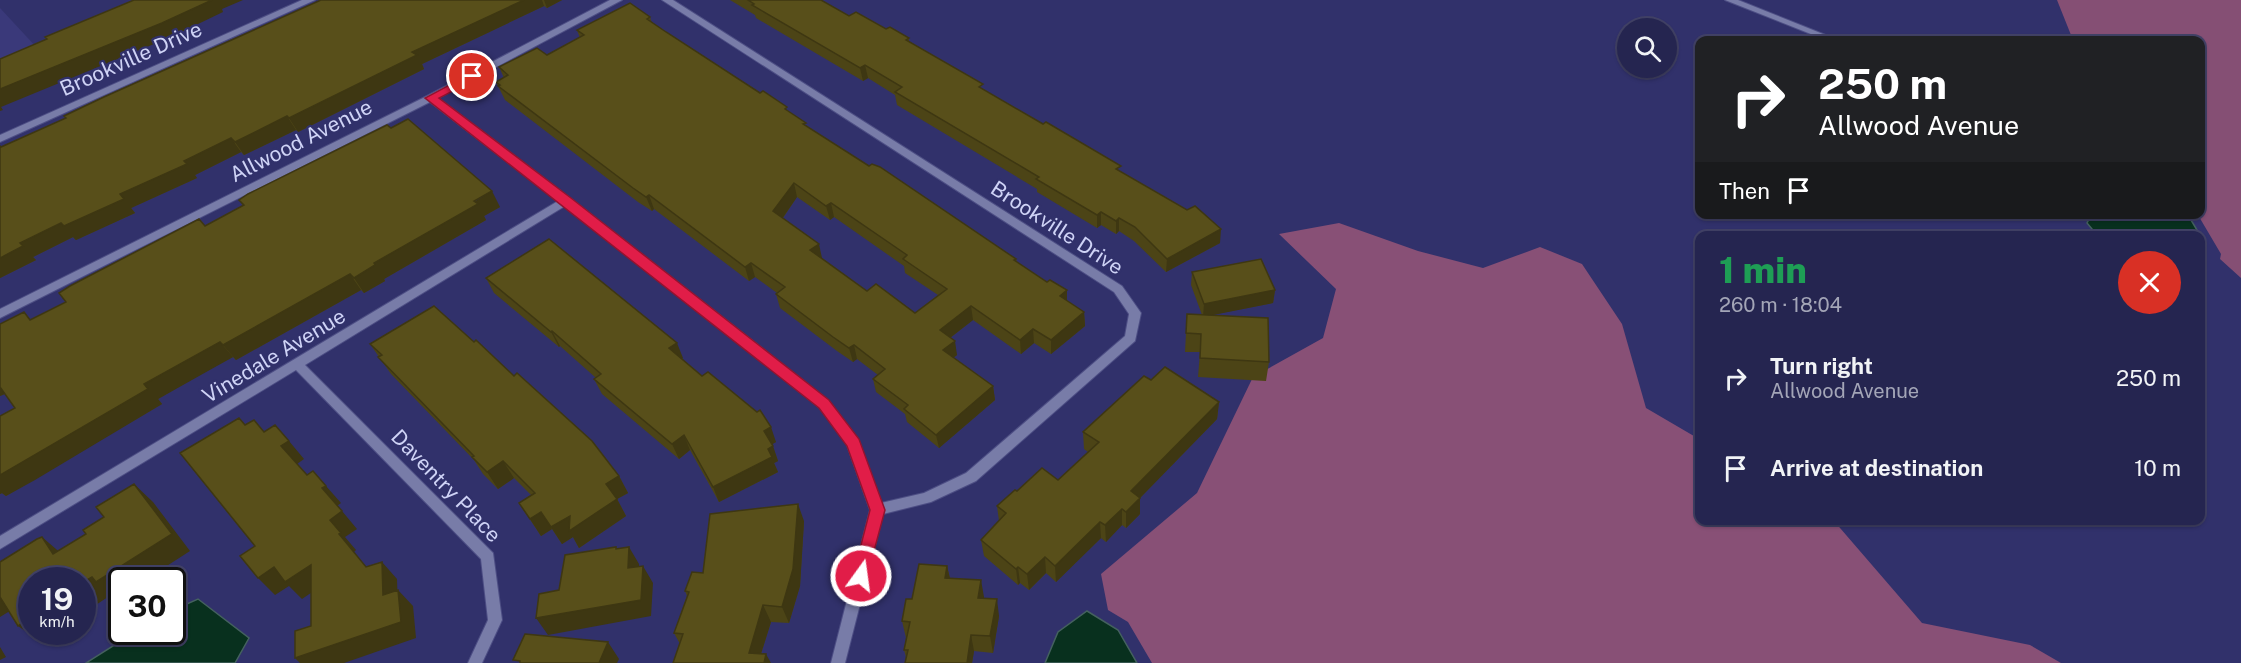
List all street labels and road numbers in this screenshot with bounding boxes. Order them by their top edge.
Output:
street label: Brookville Drive [56,16,206,101]
street label: Allwood Avenue [225,94,376,187]
street label: Brookville Drive [986,175,1128,280]
street label: Vinedale Avenue [198,303,350,408]
street label: Daventry Place [386,424,506,547]

